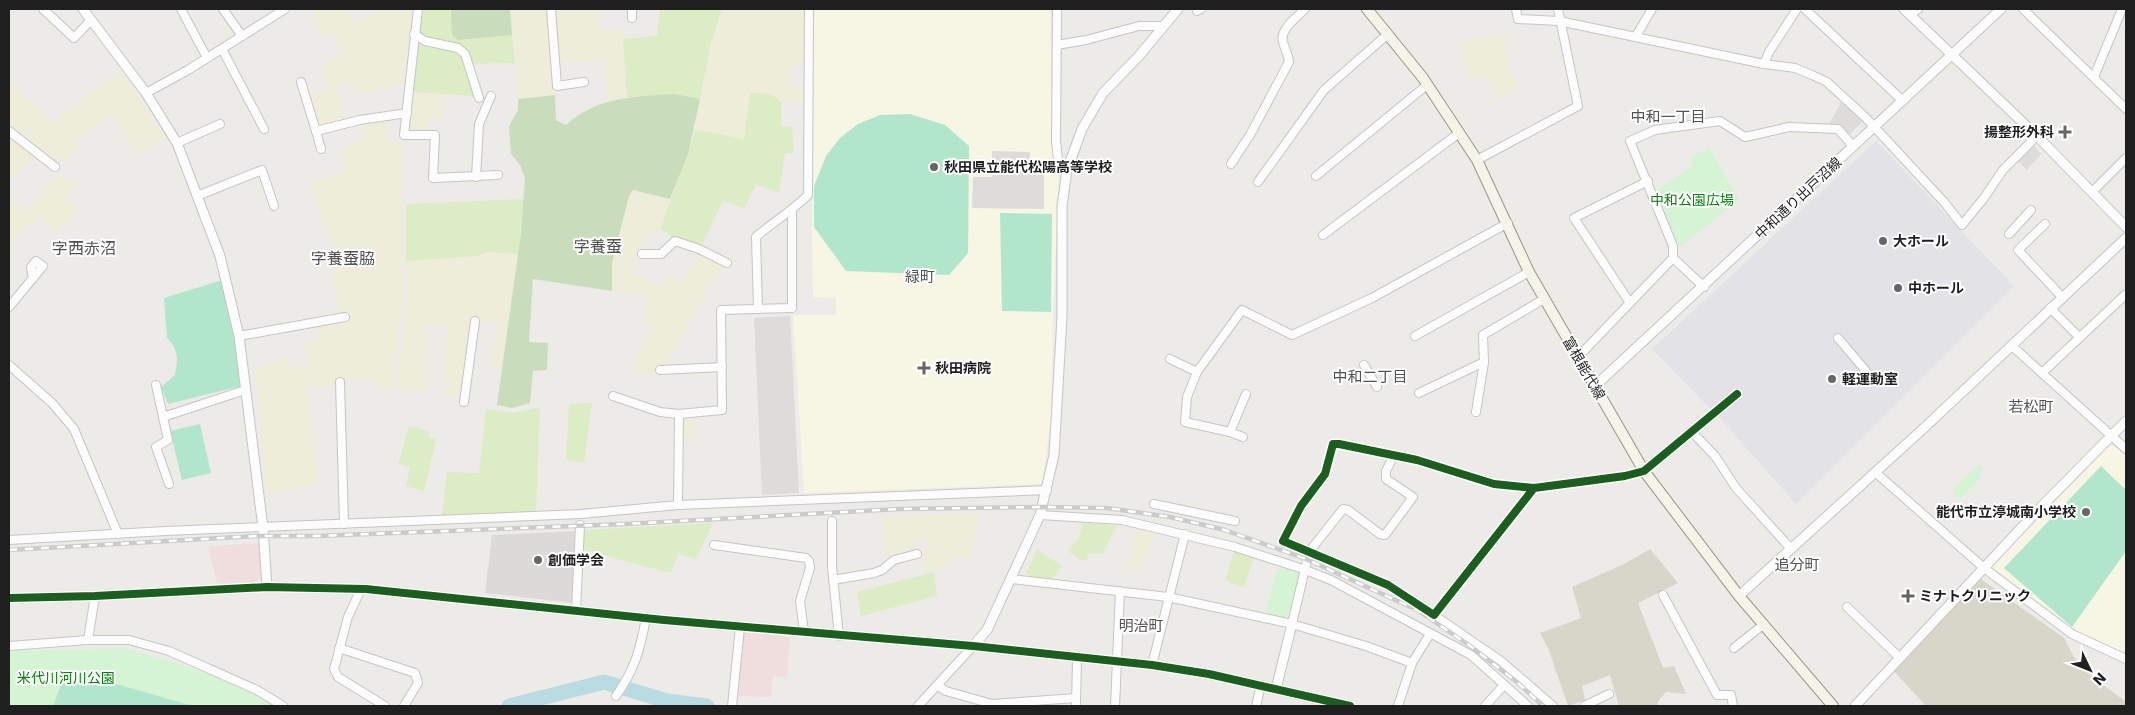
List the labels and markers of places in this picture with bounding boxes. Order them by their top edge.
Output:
place label: 揚整形外科 [1984,124,2054,140]
marker: 揚整形外科 [2058,125,2072,139]
place label: 秋田県立能代松陽高等学校 [944,159,1112,175]
marker: 秋田県立能代松陽高等学校 [928,161,940,173]
place label: 大ホール [1893,233,1949,249]
marker: 大ホール [1877,235,1889,247]
place label: 中ホール [1908,280,1964,296]
marker: 中ホール [1892,282,1904,294]
place label: 秋田病院 [935,360,991,376]
marker: 秋田病院 [917,361,931,375]
place label: 軽運動室 [1842,371,1898,387]
marker: 軽運動室 [1826,373,1838,385]
place label: 能代市立渟城南小学校 [1936,504,2076,520]
marker: 能代市立渟城南小学校 [2080,506,2092,518]
place label: 創価学会 [548,552,604,568]
marker: 創価学会 [532,554,544,566]
place label: ミナトクリニック [1919,588,2031,604]
marker: ミナトクリニック [1901,589,1915,603]

